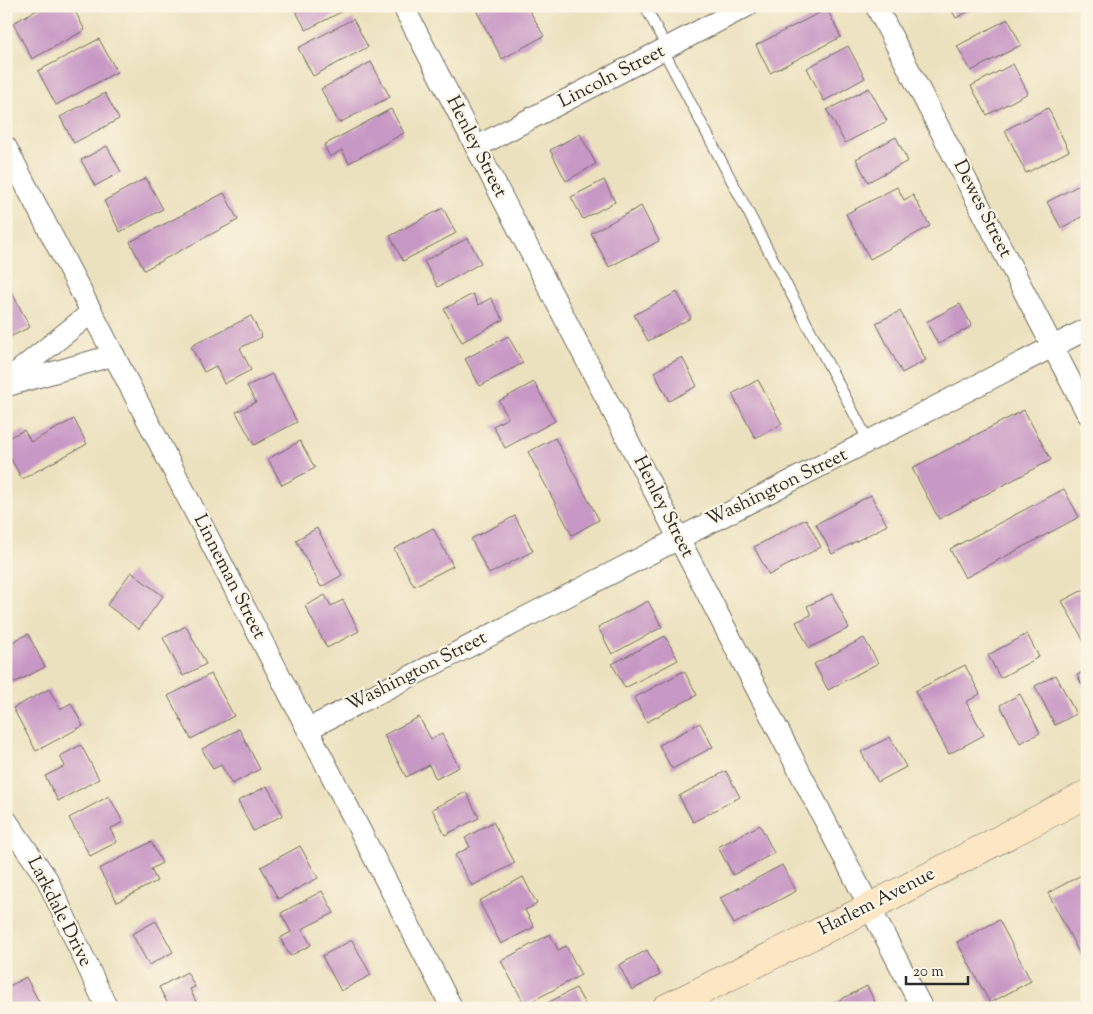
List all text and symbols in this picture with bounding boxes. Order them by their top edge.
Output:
street label: Lincoln Street [554,38,670,115]
street label: Henley Street [439,91,514,203]
street label: Dewes Street [946,155,1018,263]
street label: Washington Street [702,442,853,534]
street label: Henley Street [626,451,701,563]
street label: Linneman Street [186,510,272,645]
street label: Washington Street [342,625,492,719]
street label: Larkdale Drive [20,852,98,972]
street label: Harlem Avenue [814,861,940,943]
scale bar [906,954,968,986]
text: 20 m [913,962,944,983]

